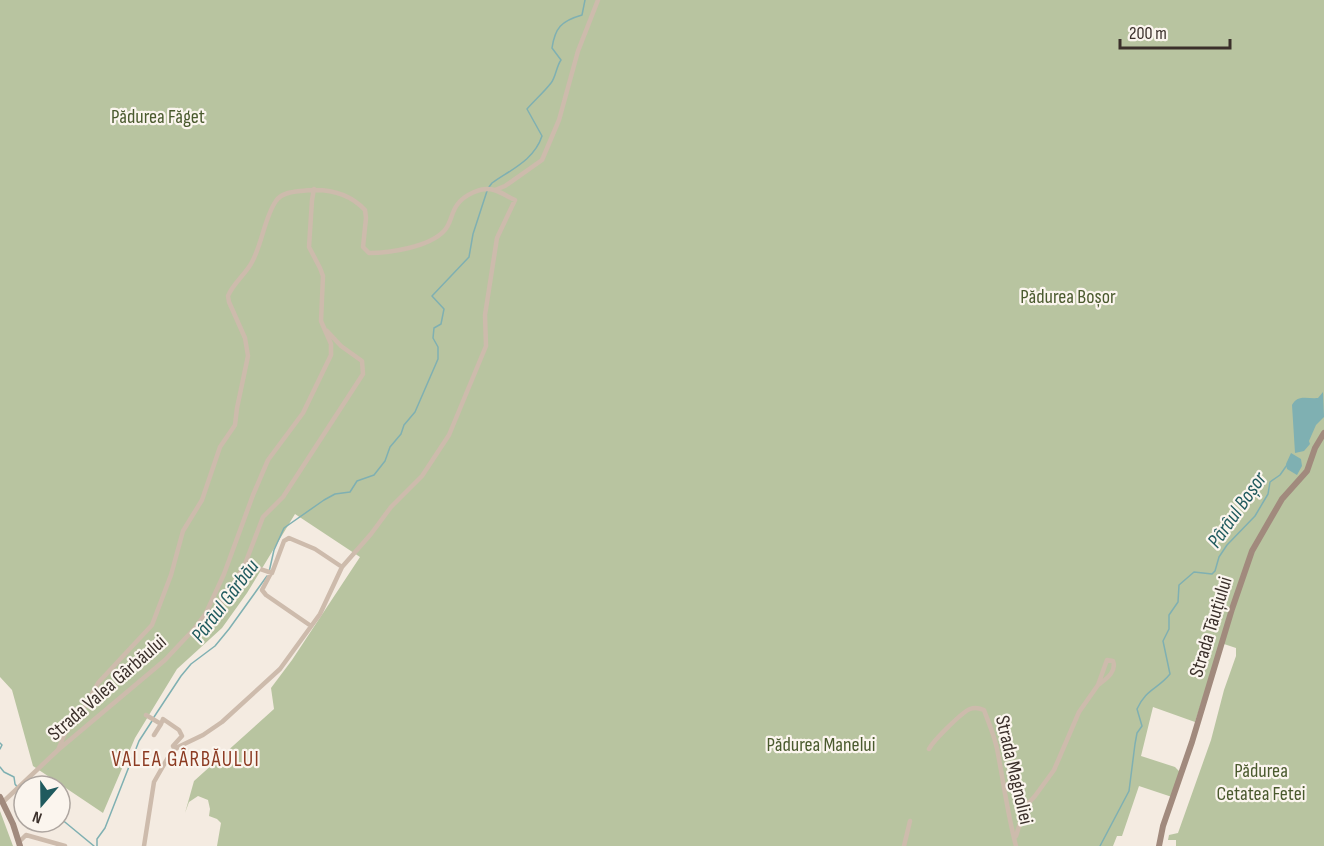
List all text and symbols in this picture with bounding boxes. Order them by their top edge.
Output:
scale bar [1120,12,1230,50]
text: 200 m [1129,23,1167,44]
park label: Pădurea Făget [111,105,205,129]
park label: Pădurea Boșor [1020,285,1116,309]
water label: Pârâul Boșor [1202,467,1273,553]
water label: Pârâul Gârbău [186,554,265,647]
street label: Strada Tăuțiului [1184,574,1238,680]
street label: Strada Valea Gârbăului [43,630,171,746]
street label: Strada Magnoliei [990,713,1038,827]
park label: Pădurea Manelui [767,733,875,757]
district label: VALEA GÂRBĂULUI [112,747,260,772]
park label: Pădurea Cetatea Fetei [1216,759,1306,806]
north arrow [12,774,72,834]
text: N [30,806,45,827]

